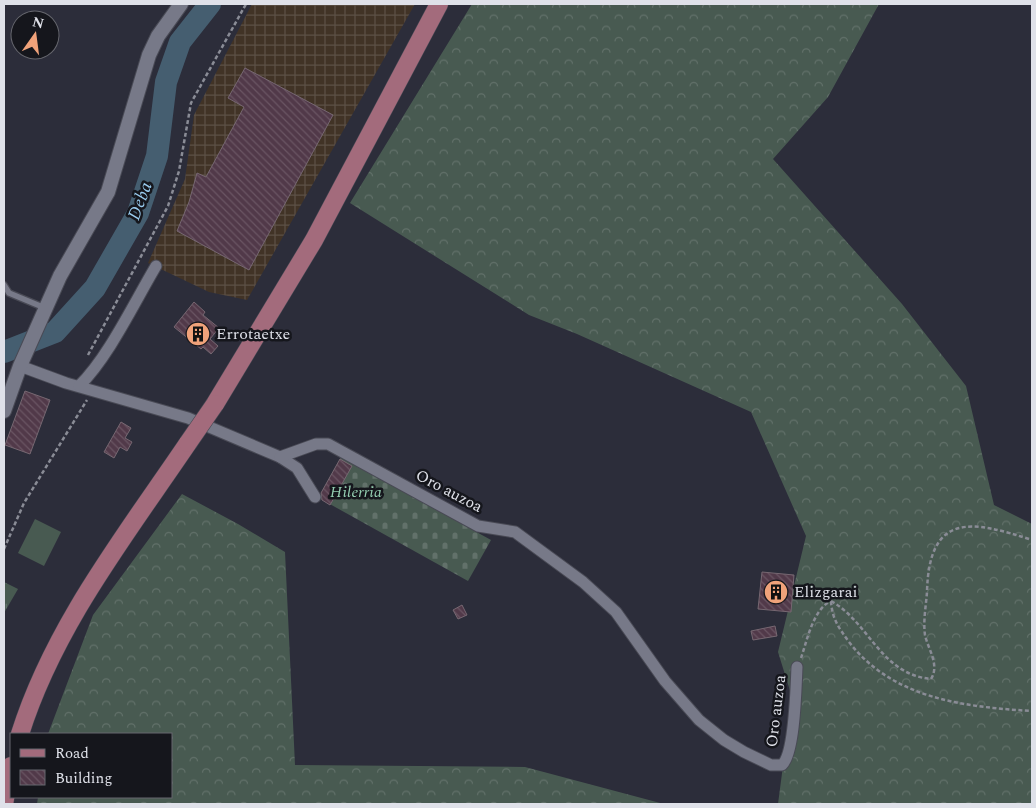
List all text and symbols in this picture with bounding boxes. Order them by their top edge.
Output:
north arrow [10,10,60,60]
text: N [30,11,46,34]
water label: Deba [120,178,160,224]
building icon: Errotaetxe [185,321,211,347]
place label: Errotaetxe [216,322,290,346]
street label: Oro auzoa [411,463,487,519]
park label: Hilerria [330,480,382,504]
building icon: Elizgarai [763,579,789,605]
place label: Elizgarai [794,580,858,604]
street label: Oro auzoa [760,673,792,749]
legend [10,733,172,798]
text: Road [55,742,89,765]
text: Building [55,767,112,790]

